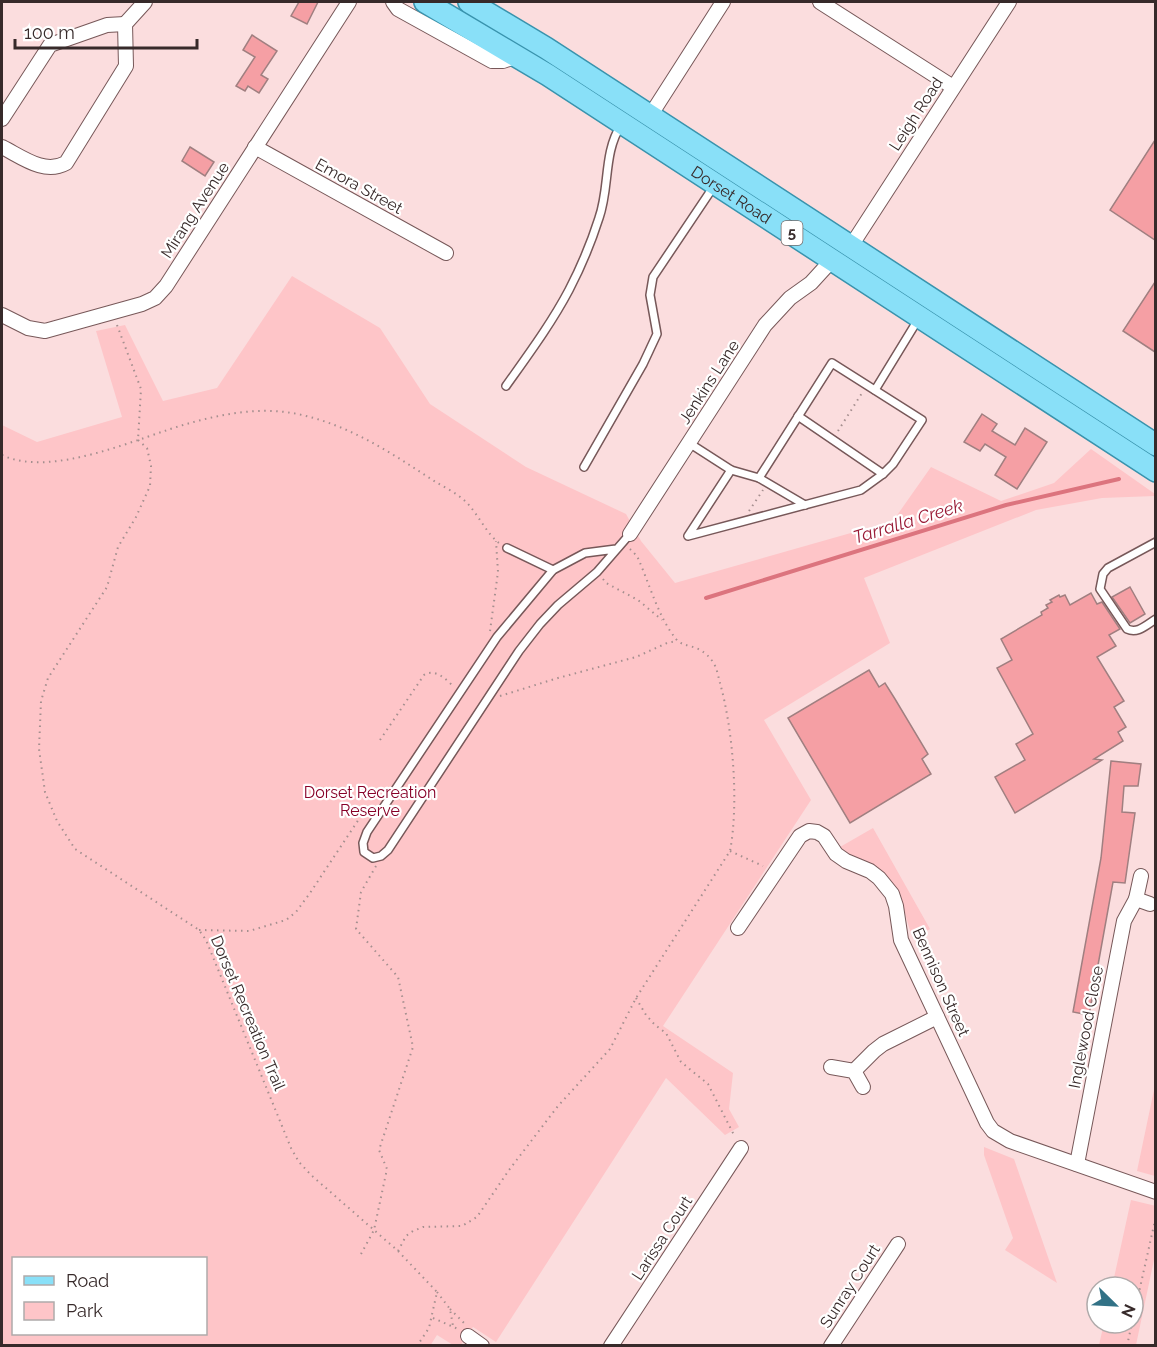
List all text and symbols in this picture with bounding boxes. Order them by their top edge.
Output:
scale bar [15,12,196,50]
text: 100 m [24,22,75,43]
street label: Leigh Road [885,74,947,154]
street label: Emora Street [312,154,406,218]
street label: Mirang Avenue [157,158,233,262]
street label: Dorset Road [688,162,775,227]
road number: 5 [782,221,802,245]
street label: Jenkins Lane [675,337,743,427]
water label: Tarralla Creek [851,494,966,548]
park label: Dorset Recreation Reserve [304,783,436,820]
street label: Bennison Street [908,925,974,1040]
street label: Dorset Recreation Trail [207,933,290,1094]
street label: Inglewood Close [1065,964,1107,1090]
street label: Larissa Court [628,1192,697,1284]
street label: Sunray Court [816,1240,884,1331]
legend [12,1257,207,1335]
text: Road [66,1270,109,1291]
north arrow [1085,1275,1145,1335]
text: Park [66,1300,103,1321]
text: N [1117,1301,1139,1320]

